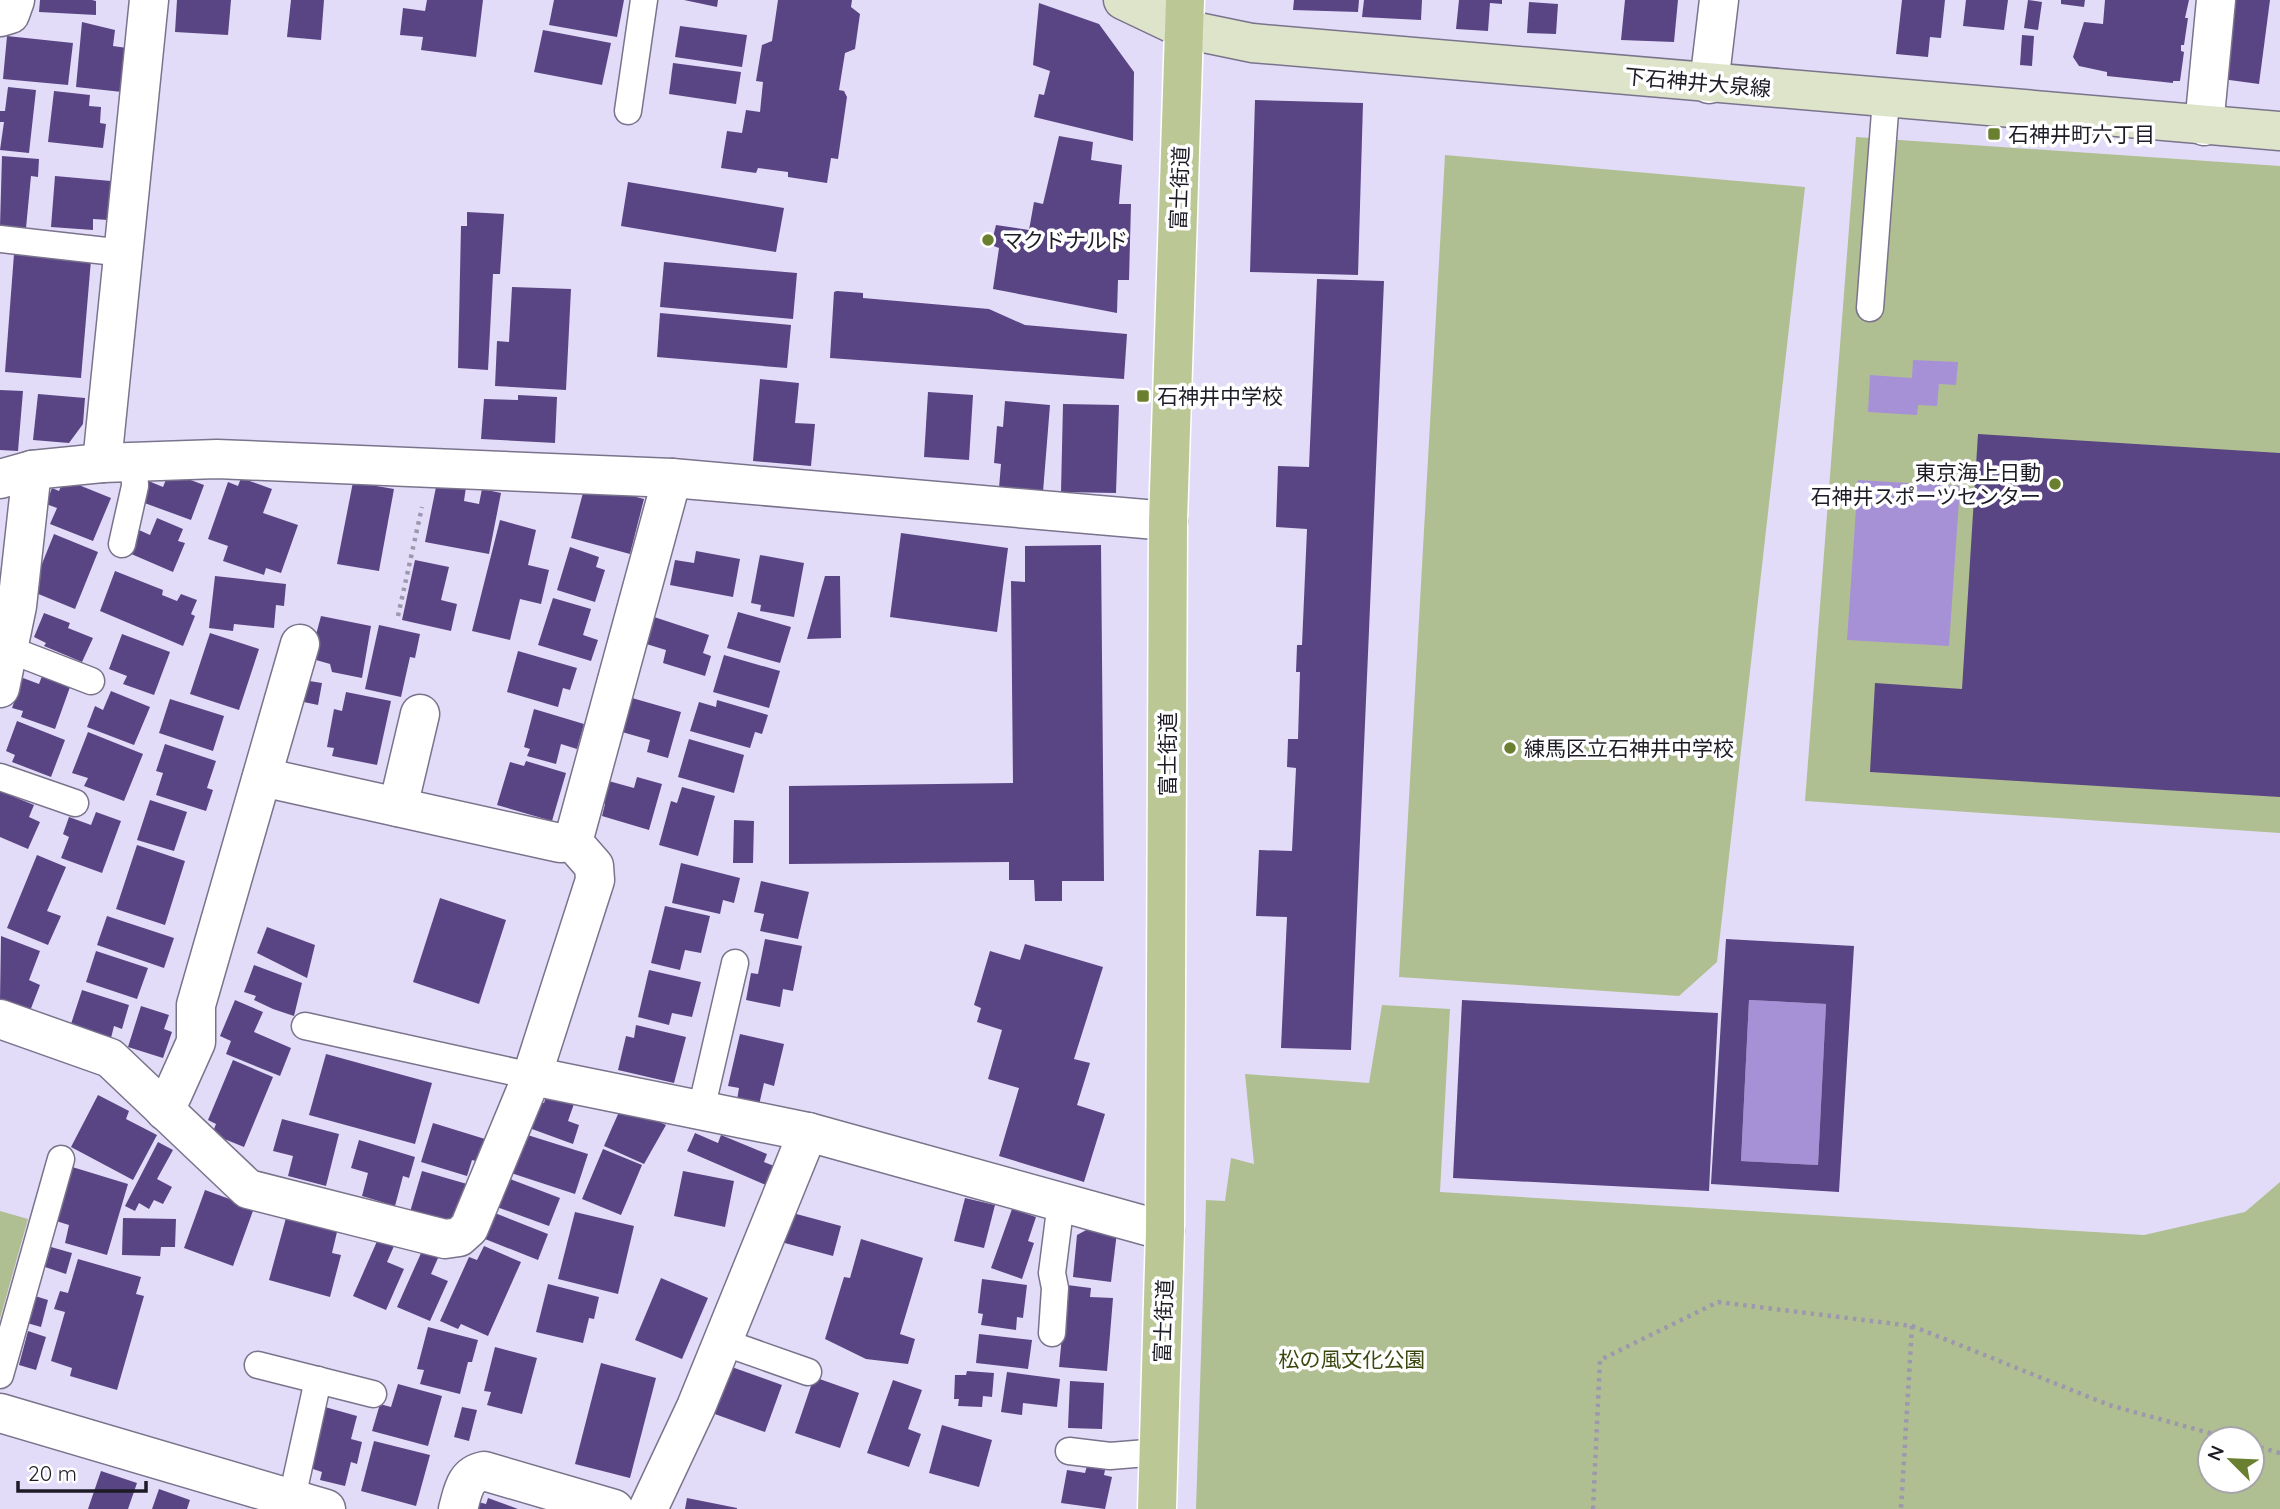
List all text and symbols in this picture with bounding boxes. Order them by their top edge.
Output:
street label: 下石神井大泉線 [1624,63,1772,101]
place label: 石神井町六丁目 [2008,121,2155,147]
marker: 石神井町六丁目 [1986,126,2002,142]
street label: 富士街道 [1165,146,1193,230]
place label: マクドナルド [1002,227,1128,253]
marker: マクドナルド [980,232,996,248]
place label: 石神井中学校 [1157,383,1283,409]
marker: 石神井中学校 [1135,388,1151,404]
place label: 東京海上日動 石神井スポーツセンター [1810,459,2041,509]
marker: 東京海上日動 石神井スポーツセンター [2047,476,2063,492]
street label: 富士街道 [1154,712,1180,796]
place label: 練馬区立石神井中学校 [1524,735,1734,761]
marker: 練馬区立石神井中学校 [1502,740,1518,756]
street label: 富士街道 [1149,1279,1177,1363]
park label: 松の風文化公園 [1279,1346,1426,1372]
north arrow [2196,1425,2266,1495]
text: N [2202,1442,2229,1464]
scale bar [18,1450,145,1494]
text: 20 m [28,1460,77,1486]

